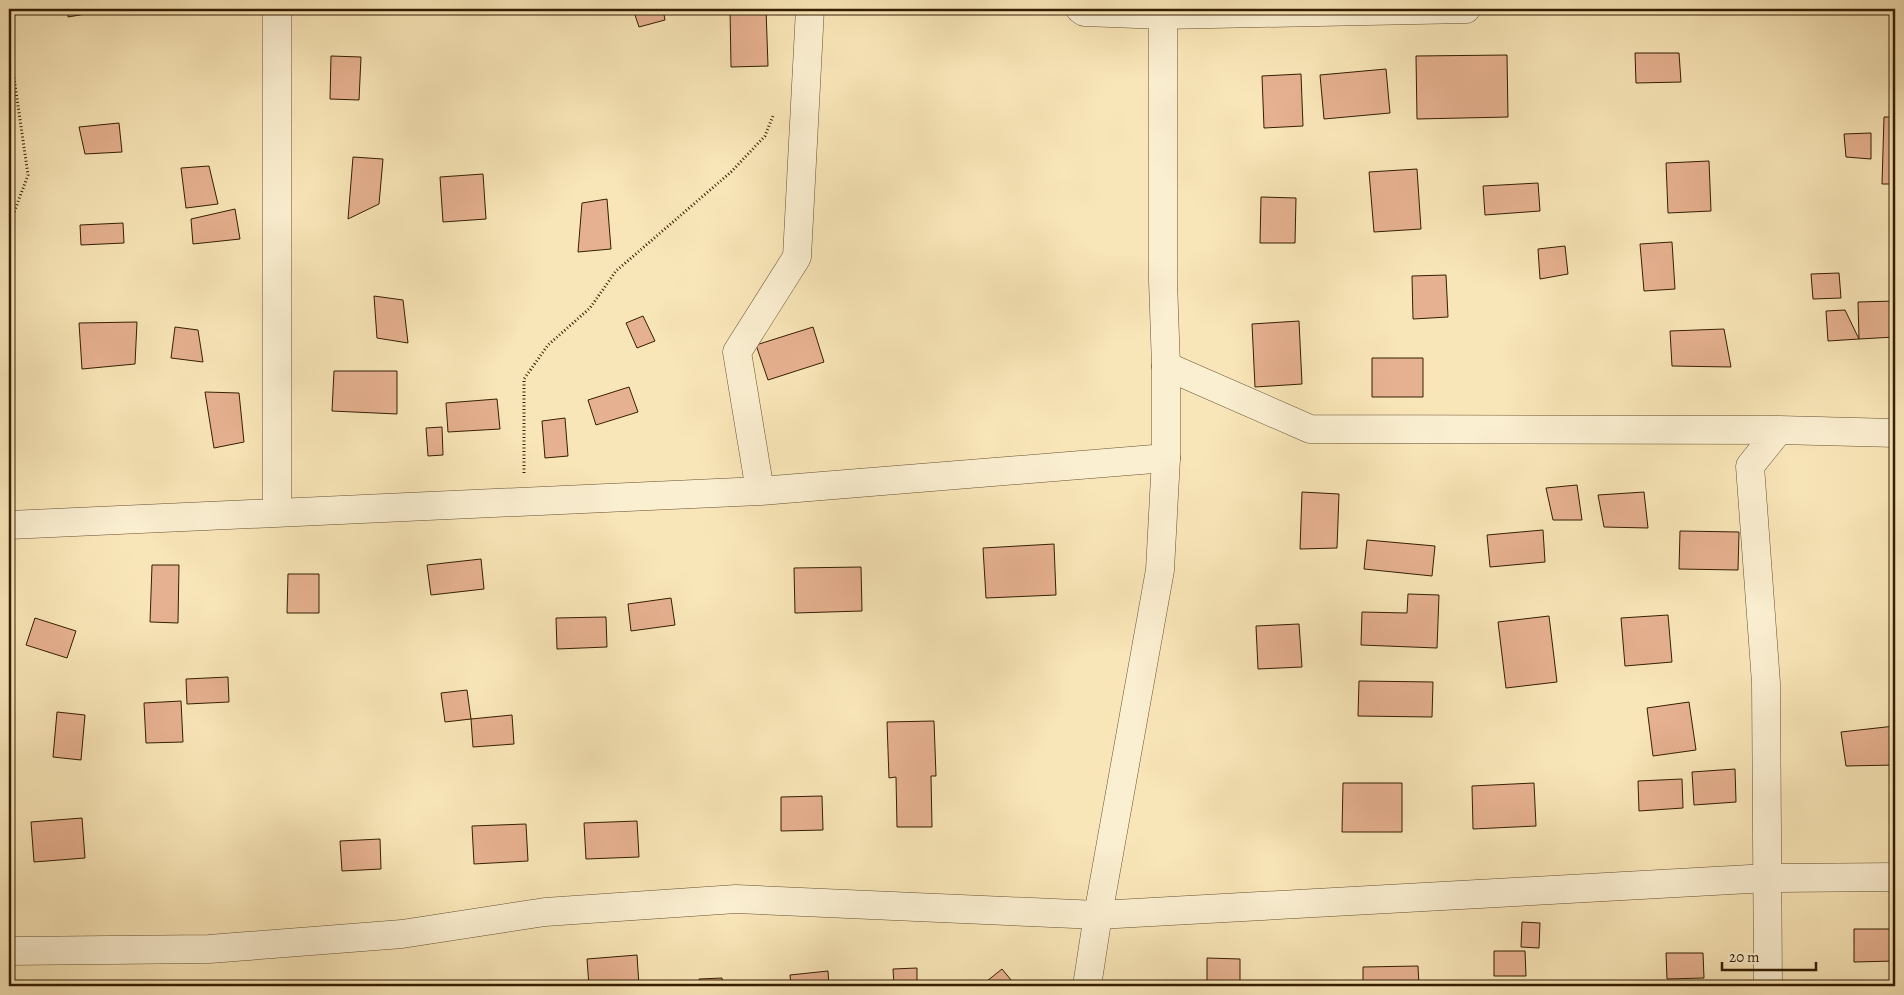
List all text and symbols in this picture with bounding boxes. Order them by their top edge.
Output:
scale bar [1722,940,1815,972]
text: 20 m [1729,947,1760,967]

